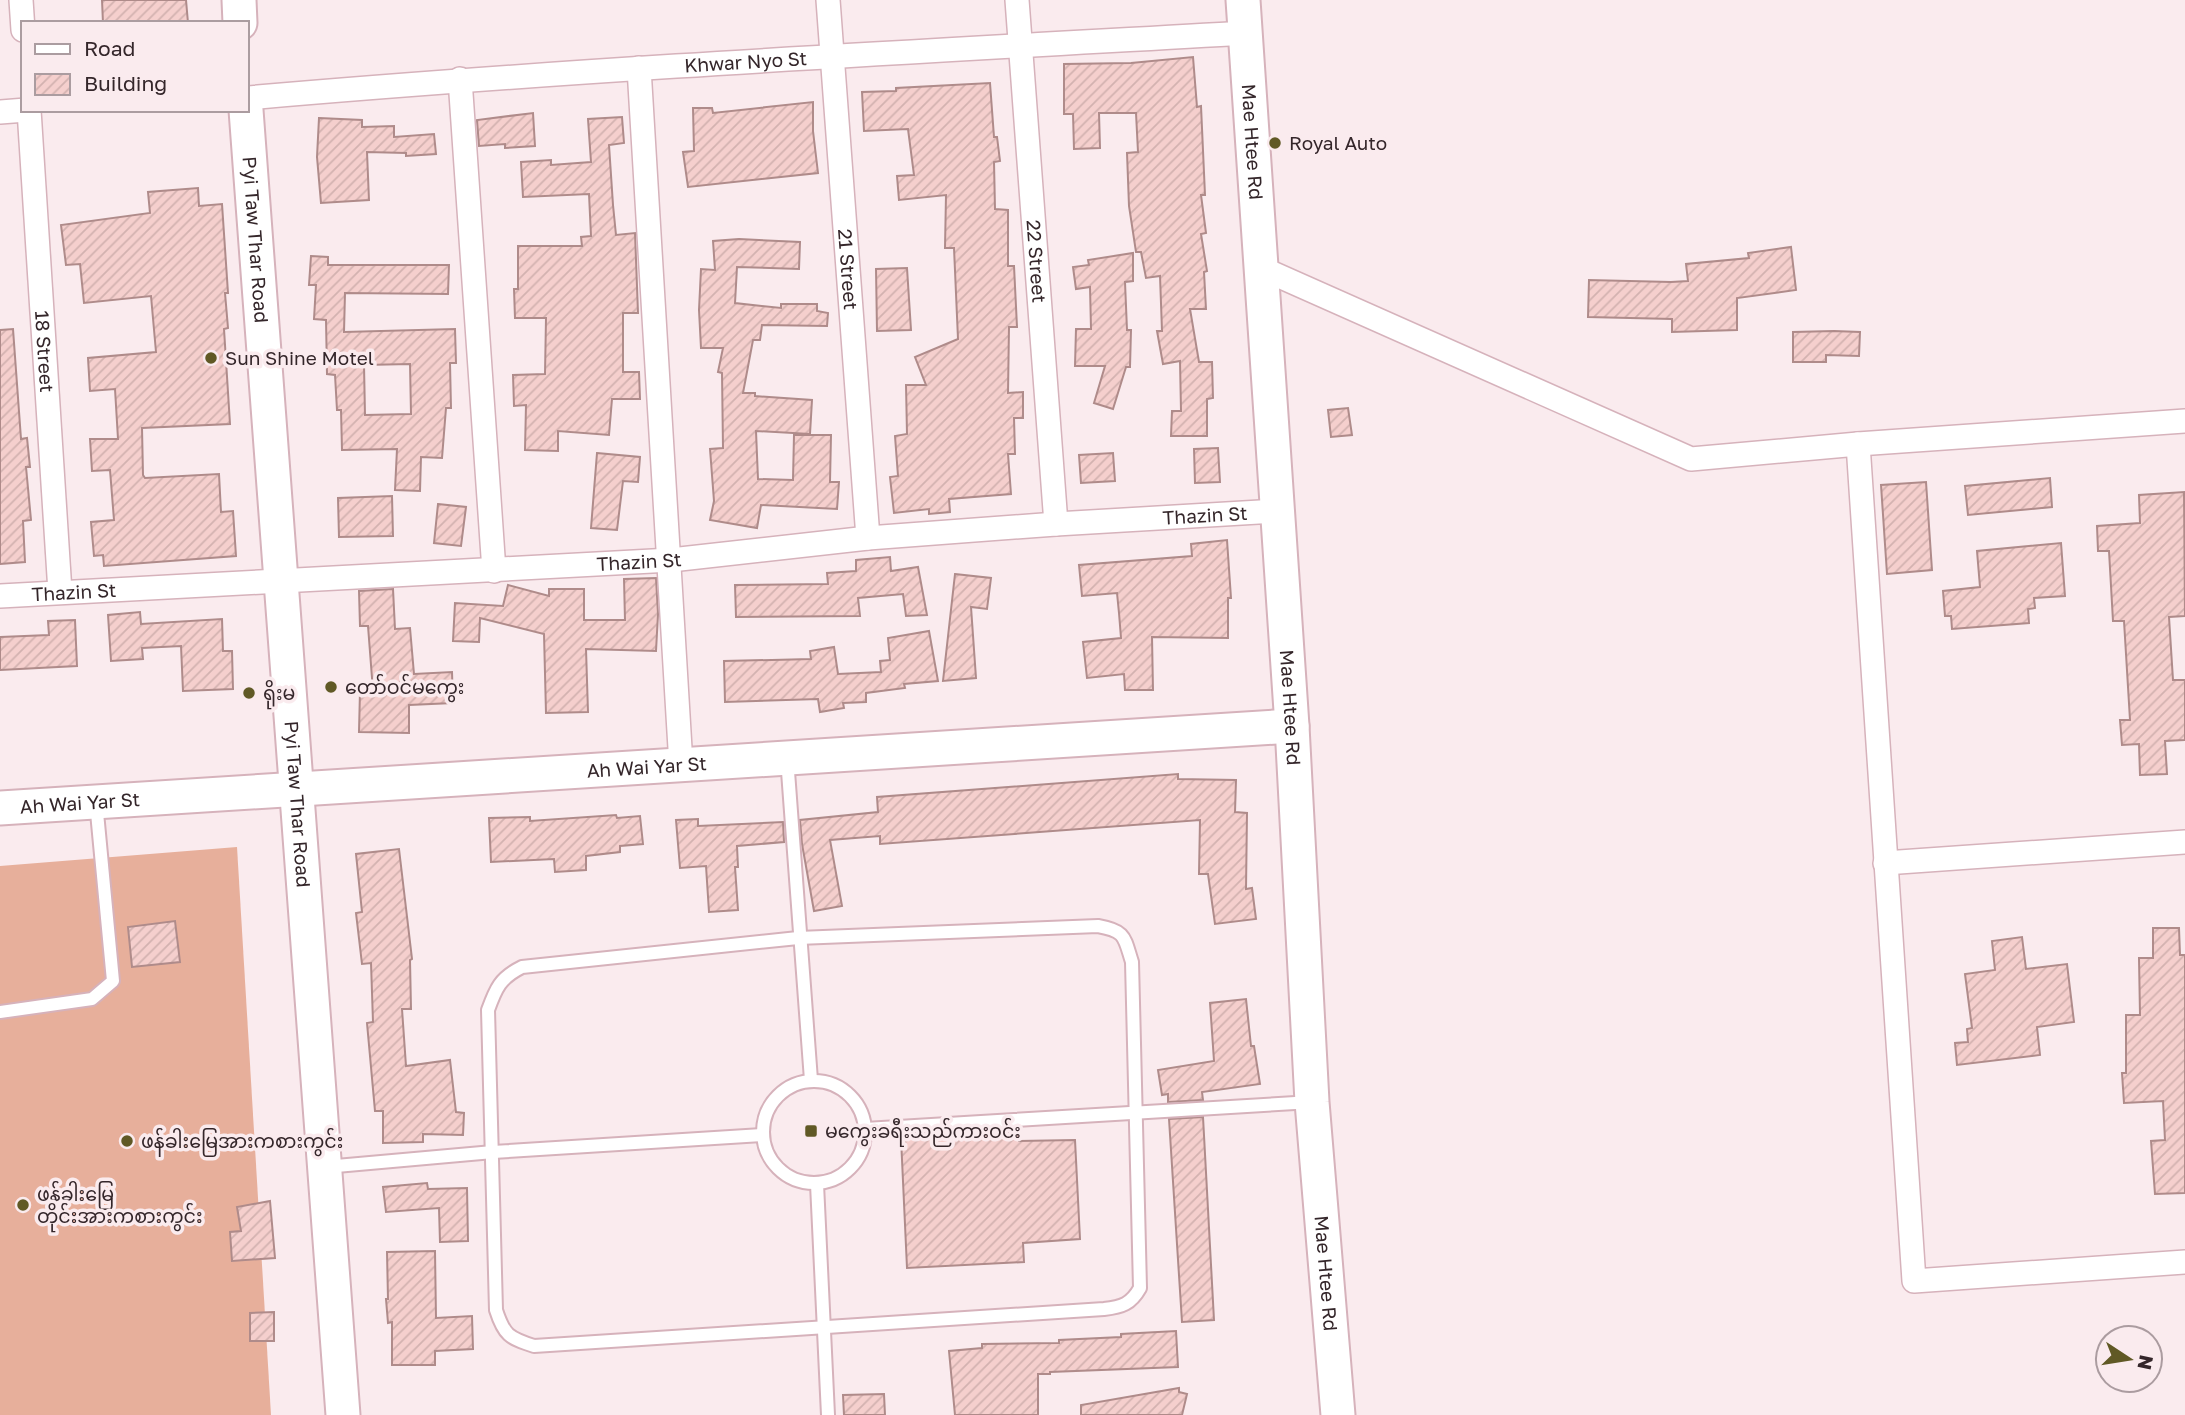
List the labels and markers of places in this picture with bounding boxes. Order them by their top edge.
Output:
place label: Royal Auto [1289,131,1387,154]
marker: Royal Auto [1267,135,1283,151]
place label: Sun Shine Motel [225,346,374,369]
marker: Sun Shine Motel [203,350,219,366]
place label: တော်ဝင်မကွေး [345,673,464,703]
place label: ရိုးမ [263,679,295,710]
marker: တော်ဝင်မကွေး [323,679,339,695]
marker: ရိုးမ [241,685,257,701]
place label: မကွေးခရီးသည်ကားဝင်း [825,1117,1021,1147]
marker: မကွေးခရီးသည်ကားဝင်း [803,1123,819,1139]
place label: ဖန်ခါးမြေအားကစားကွင်း [141,1127,343,1157]
marker: ဖန်ခါးမြေအားကစားကွင်း [119,1133,135,1149]
place label: ဖန်ခါးမြေ တိုင်းအားကစားကွင်း [37,1180,202,1233]
marker: ဖန်ခါးမြေ တိုင်းအားကစားကွင်း [15,1197,31,1213]

